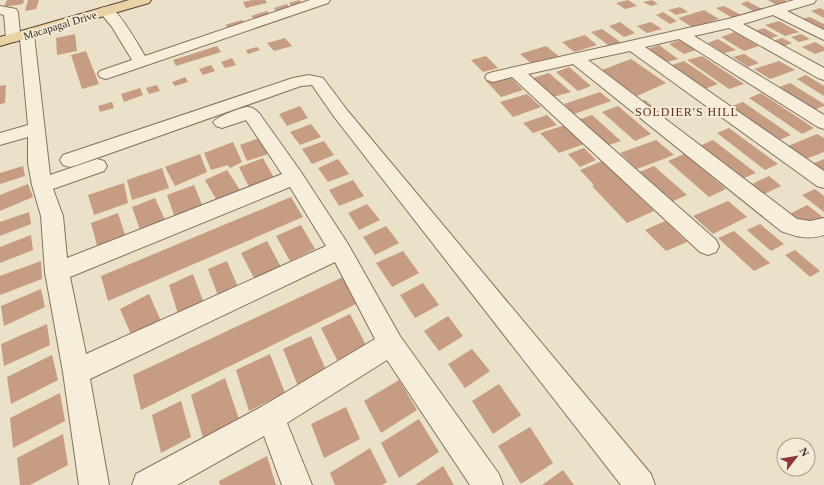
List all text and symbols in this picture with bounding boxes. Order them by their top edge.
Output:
street label: Macapagal Drive [22,8,98,42]
district label: SOLDIER'S HILL [635,105,739,119]
north arrow [776,437,816,477]
text: N [797,445,812,458]

